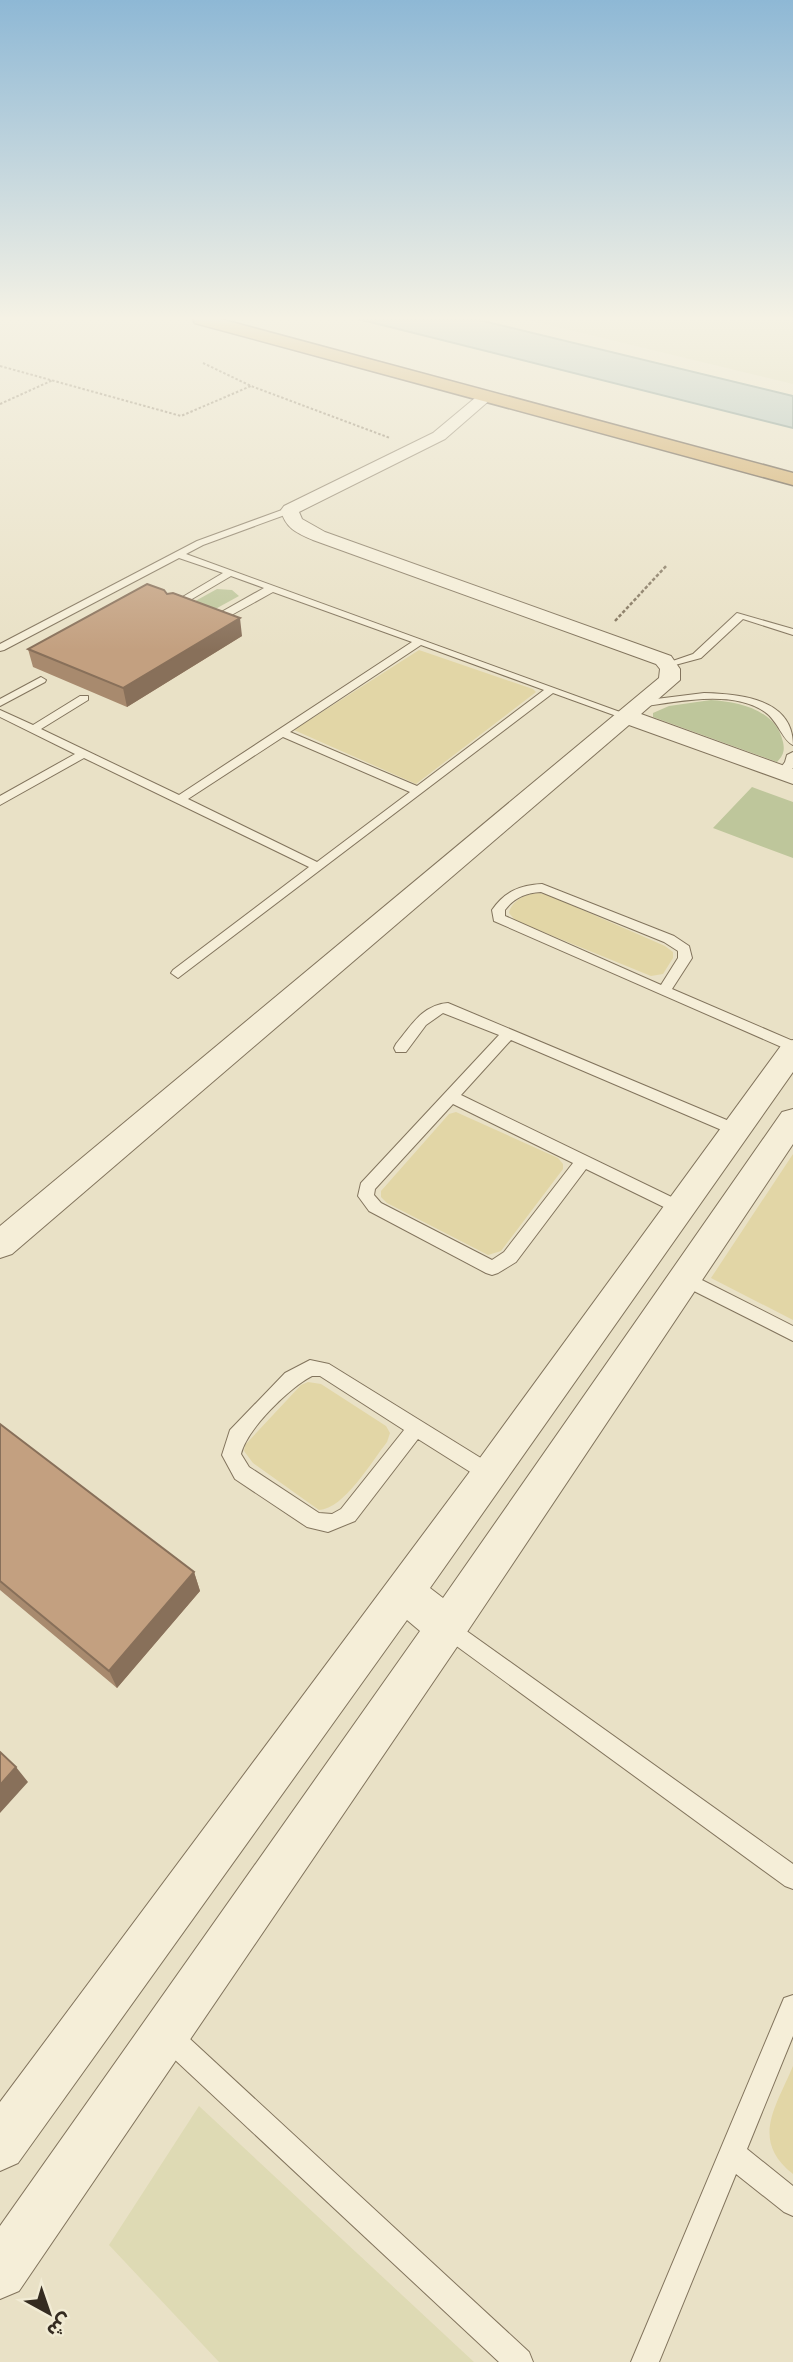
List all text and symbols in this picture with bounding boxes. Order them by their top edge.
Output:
north arrow [14,2278,84,2348]
text: ش [42,2308,78,2344]

